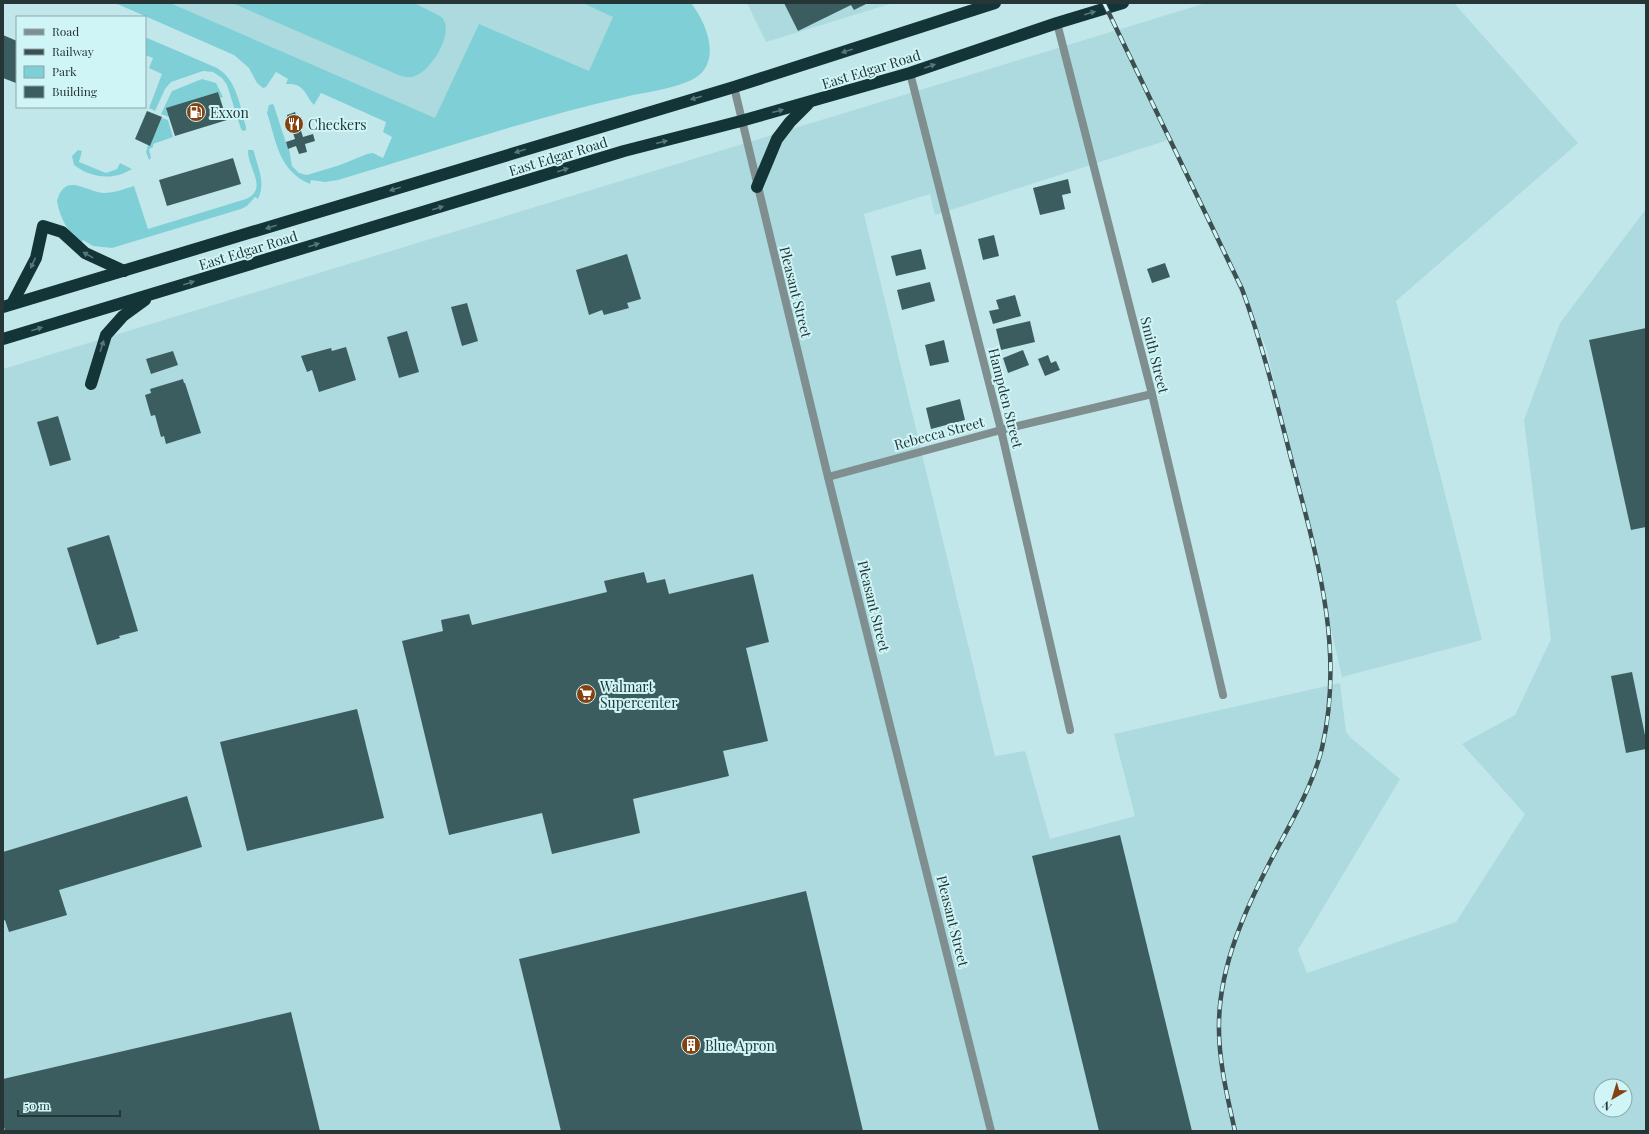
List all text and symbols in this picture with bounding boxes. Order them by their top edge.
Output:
one-way arrow [1084,10,1096,16]
legend [16,16,146,108]
text: Road [52,23,79,39]
text: Railway [52,43,94,59]
street label: East Edgar Road [819,45,923,93]
one-way arrow [840,48,852,54]
text: Park [52,63,77,79]
one-way arrow [924,63,936,69]
text: Building [52,83,98,99]
one-way arrow [690,95,702,101]
fuel station icon: Exxon [185,101,207,123]
place label: Exxon [210,103,249,122]
one-way arrow [773,108,785,114]
restaurant icon: Checkers [283,113,305,135]
place label: Checkers [308,115,367,134]
street label: East Edgar Road [506,132,610,180]
one-way arrow [656,138,668,144]
one-way arrow [514,148,526,154]
one-way arrow [557,167,569,173]
one-way arrow [389,186,401,192]
one-way arrow [432,205,444,211]
one-way arrow [265,224,277,230]
street label: East Edgar Road [196,226,300,274]
one-way arrow [308,242,320,248]
street label: Pleasant Street [775,244,817,341]
one-way arrow [83,252,94,258]
one-way arrow [30,258,36,269]
one-way arrow [184,280,196,286]
street label: Smith Street [1136,315,1174,396]
one-way arrow [32,326,44,332]
one-way arrow [99,340,105,352]
street label: Hampden Street [984,346,1028,451]
street label: Rebecca Street [892,412,987,454]
street label: Pleasant Street [853,558,895,655]
place label: Walmart Supercenter [599,677,678,712]
supermarket icon: Walmart Supercenter [575,683,597,705]
street label: Pleasant Street [932,873,974,970]
building icon: Blue Apron [680,1034,702,1056]
place label: Blue Apron [705,1036,775,1055]
north arrow [1593,1078,1633,1118]
scale bar [18,1092,120,1118]
text: 50 m [24,1097,50,1113]
text: N [1599,1098,1614,1115]

